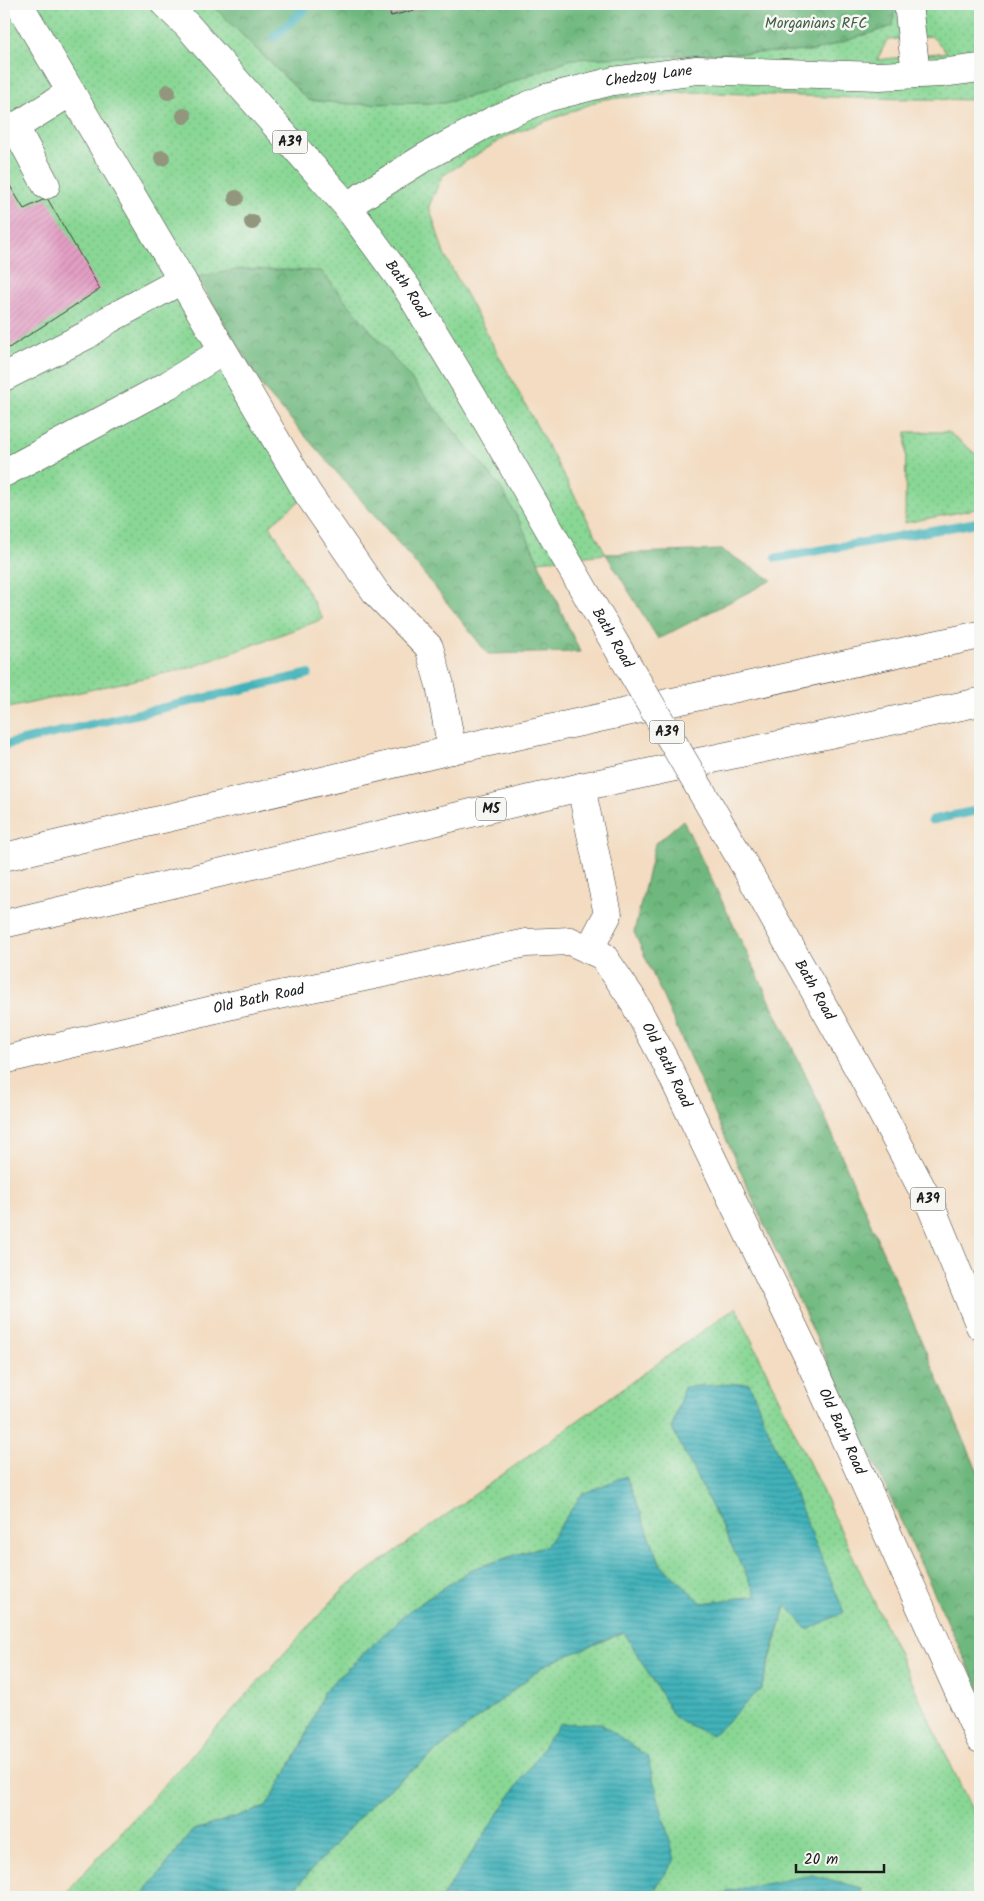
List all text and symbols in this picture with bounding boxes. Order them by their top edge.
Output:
park label: Morganians RFC [765,12,867,36]
street label: Chedzoy Lane [602,59,694,95]
road number: A39 [272,130,308,154]
street label: Bath Road [378,255,435,324]
street label: Bath Road [585,603,640,674]
road number: A39 [650,720,684,744]
road number: M5 [476,798,506,821]
street label: Bath Road [788,955,841,1025]
street label: Old Bath Road [211,978,307,1021]
street label: Old Bath Road [635,1018,698,1113]
road number: A39 [910,1188,946,1210]
street label: Old Bath Road [811,1384,872,1479]
scale bar [796,1841,884,1873]
text: 20 m [804,1848,838,1872]

